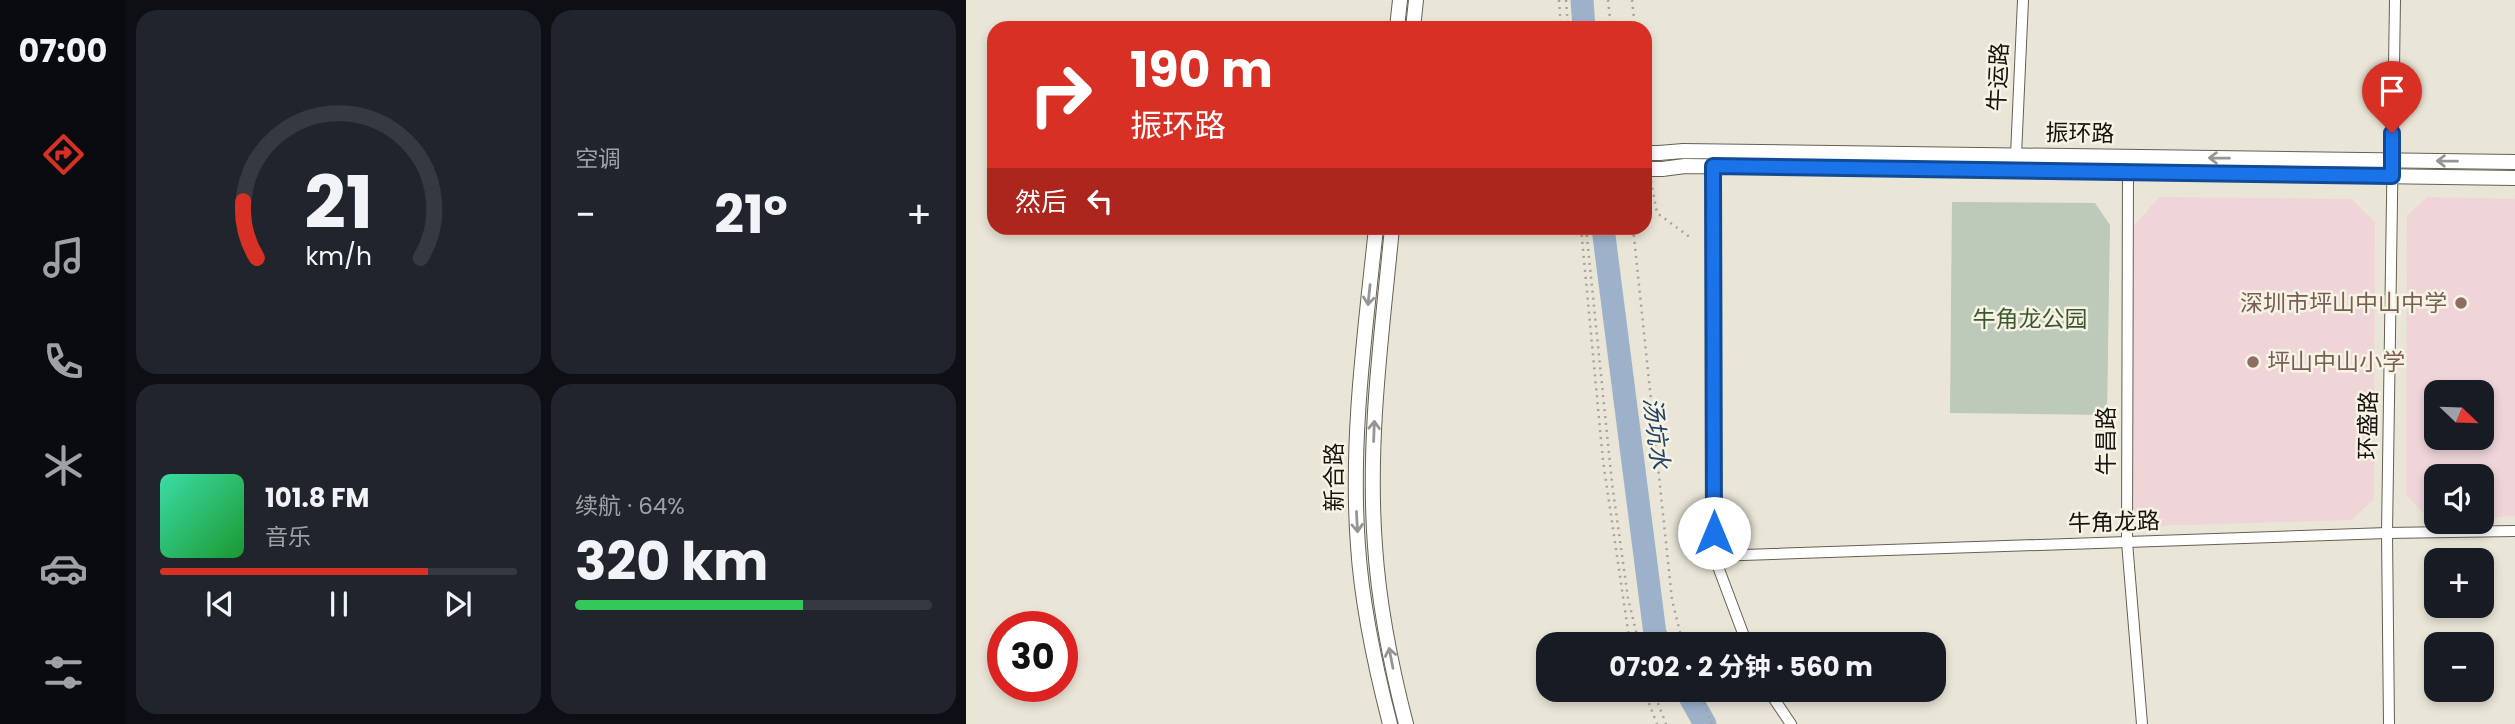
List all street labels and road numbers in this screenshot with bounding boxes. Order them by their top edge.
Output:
street label: 牛运路 [1980,42,2016,112]
street label: 振环路 [2045,116,2115,150]
street label: 环盛路 [2351,390,2385,460]
street label: 牛昌路 [2090,407,2122,476]
street label: 新合路 [1318,443,1350,512]
street label: 牛角龙路 [2067,504,2161,540]

